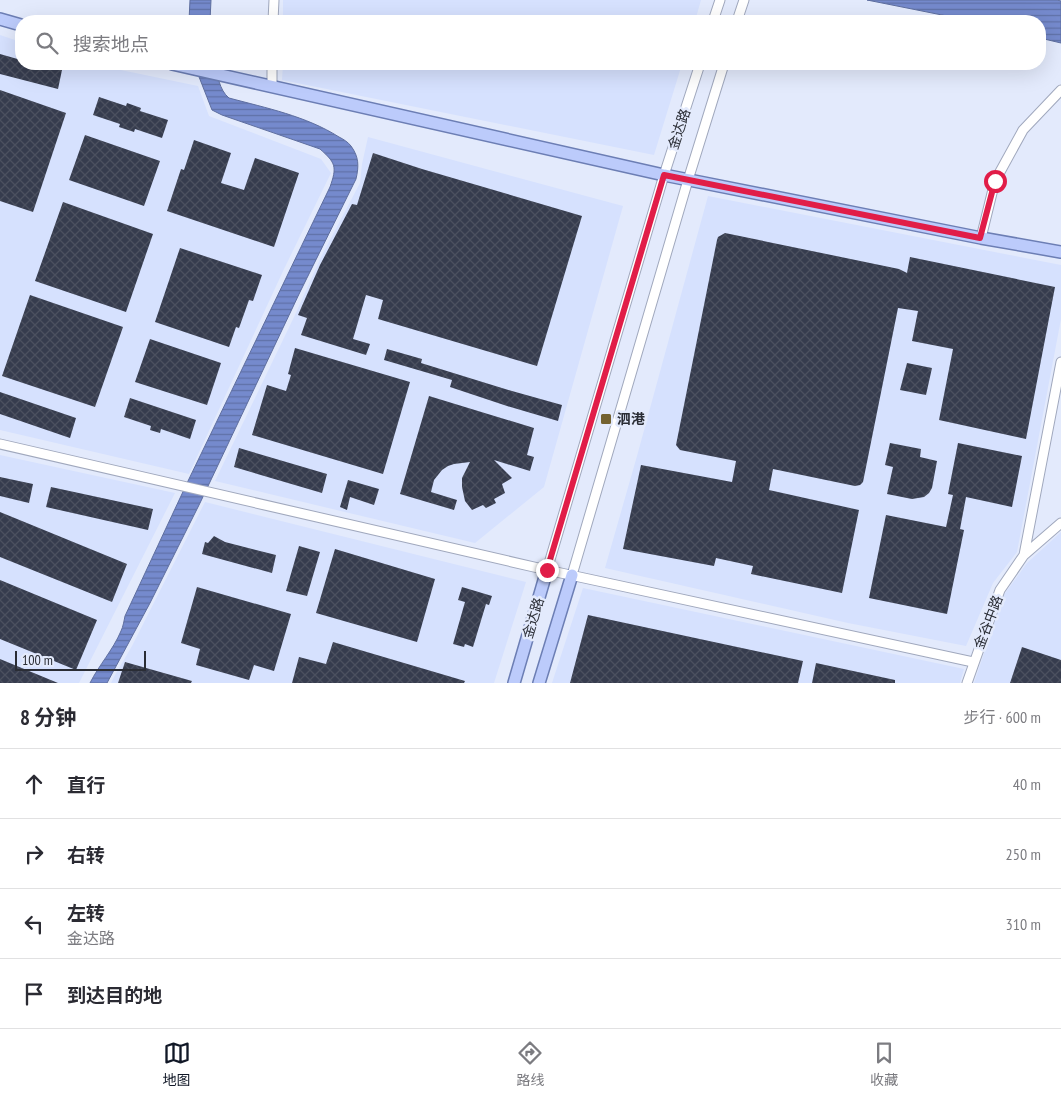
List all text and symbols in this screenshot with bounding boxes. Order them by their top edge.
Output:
search box [15,15,1046,70]
icon: search [33,29,61,57]
text: 搜索地点 [73,32,149,56]
street label: 金达路 [664,106,694,152]
route start [984,170,1007,193]
place label: 泗港 [617,410,645,428]
marker: 泗港 [599,412,613,426]
route end [536,559,559,582]
street label: 金谷中路 [970,593,1006,651]
street label: 金达路 [518,595,548,641]
scale bar [15,648,146,671]
text: 100 m [22,651,53,669]
text: 8 分钟 [20,704,76,731]
text: 步行 · 600 m [963,707,1041,727]
icon: ahead [20,770,48,798]
text: 直行 [67,773,105,797]
text: 40 m [1013,774,1041,794]
icon: right [20,840,48,868]
text: 右转 [67,843,105,867]
text: 250 m [1006,844,1041,864]
text: 左转 [67,901,105,925]
icon: left [20,910,48,938]
text: 310 m [1006,914,1041,934]
text: 金达路 [67,928,115,948]
icon: arrive [20,980,48,1008]
text: 到达目的地 [67,983,162,1007]
tab: 地图 [163,1039,191,1089]
tab: 路线 [516,1039,544,1089]
tab: 收藏 [870,1039,898,1089]

